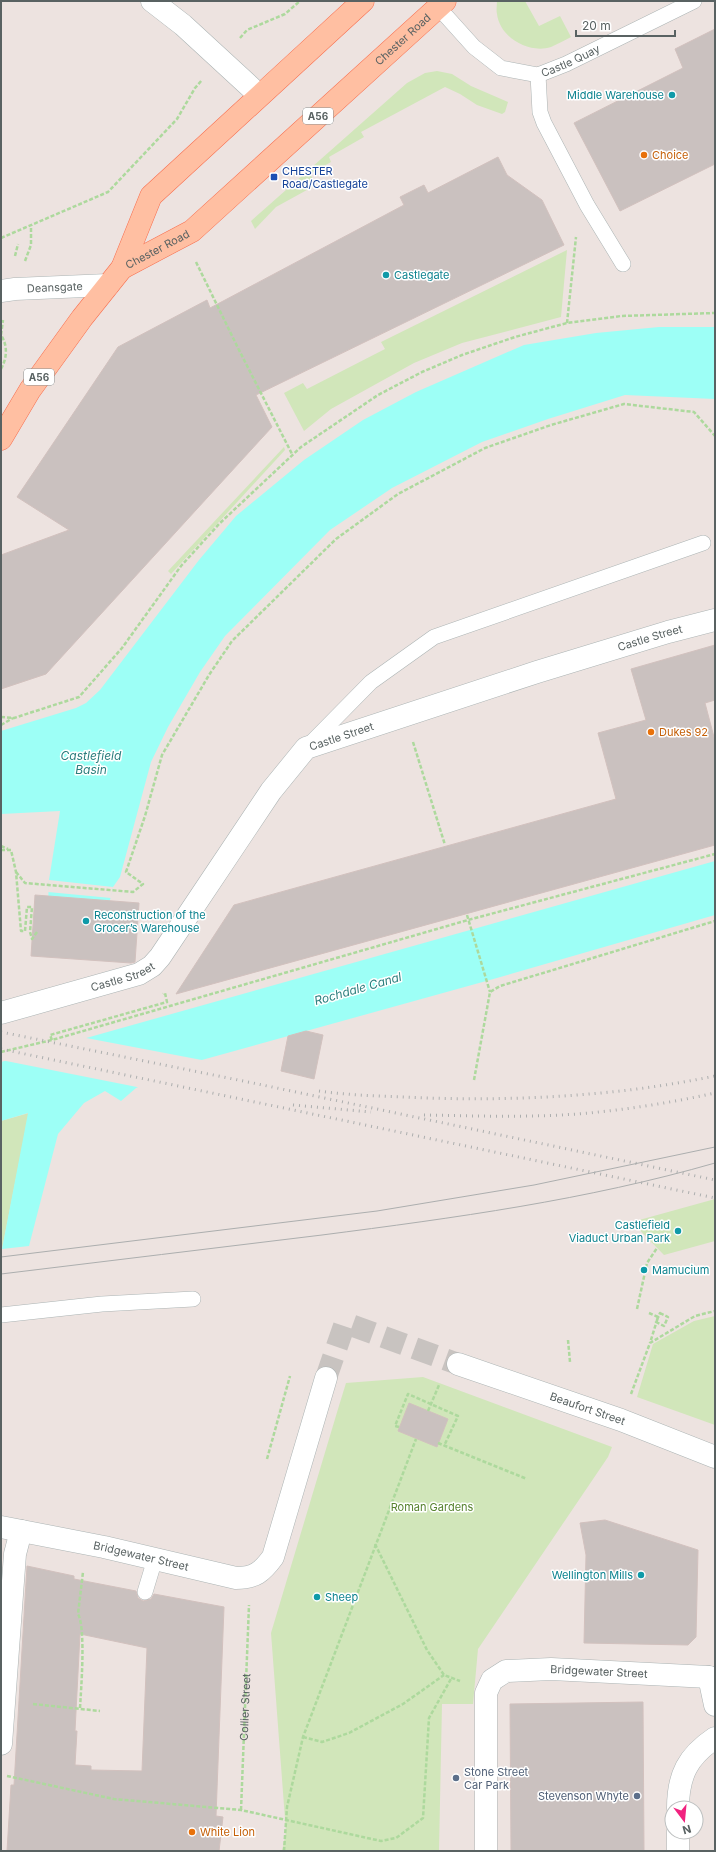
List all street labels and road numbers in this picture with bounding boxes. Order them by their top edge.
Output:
street label: Chester Road [372,11,434,68]
street label: Castle Quay [539,41,602,80]
road number: A56 [303,108,333,124]
street label: Chester Road [123,227,192,272]
street label: Deansgate [27,279,83,295]
road number: A56 [24,369,54,385]
street label: Castle Street [616,622,684,654]
street label: Castle Street [307,719,376,753]
street label: Castle Street [89,959,158,994]
street label: Beaufort Street [548,1389,628,1428]
street label: Bridgewater Street [92,1538,190,1574]
street label: Bridgewater Street [550,1662,648,1681]
street label: Collier Street [237,1673,253,1741]

